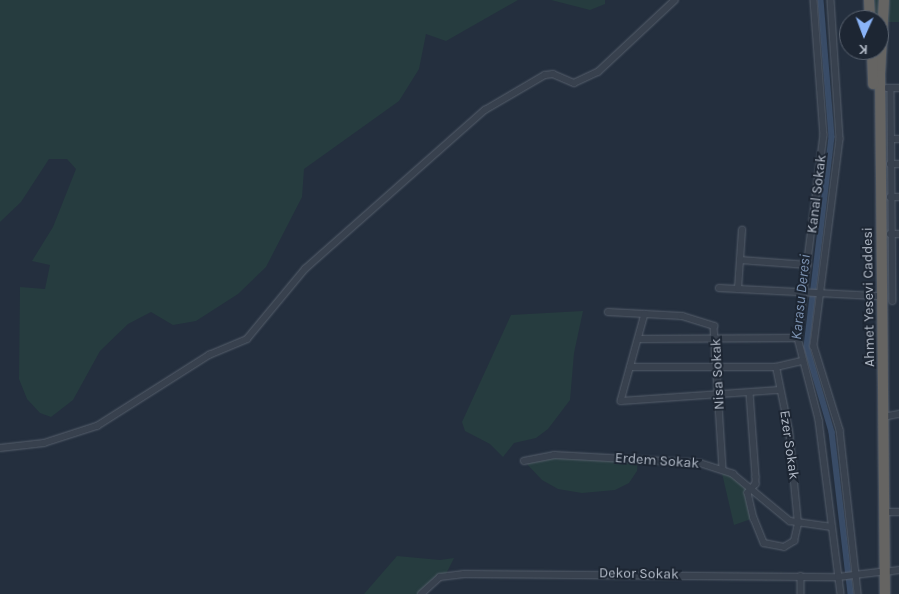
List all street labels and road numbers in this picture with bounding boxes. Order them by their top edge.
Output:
street label: Kanal Sokak [804,154,830,234]
street label: Ahmet Yesevi Caddesi [859,227,879,367]
street label: Nisa Sokak [708,338,728,410]
street label: Ezer Sokak [776,409,802,481]
street label: Erdem Sokak [614,450,700,472]
street label: Dekor Sokak [599,565,679,583]

